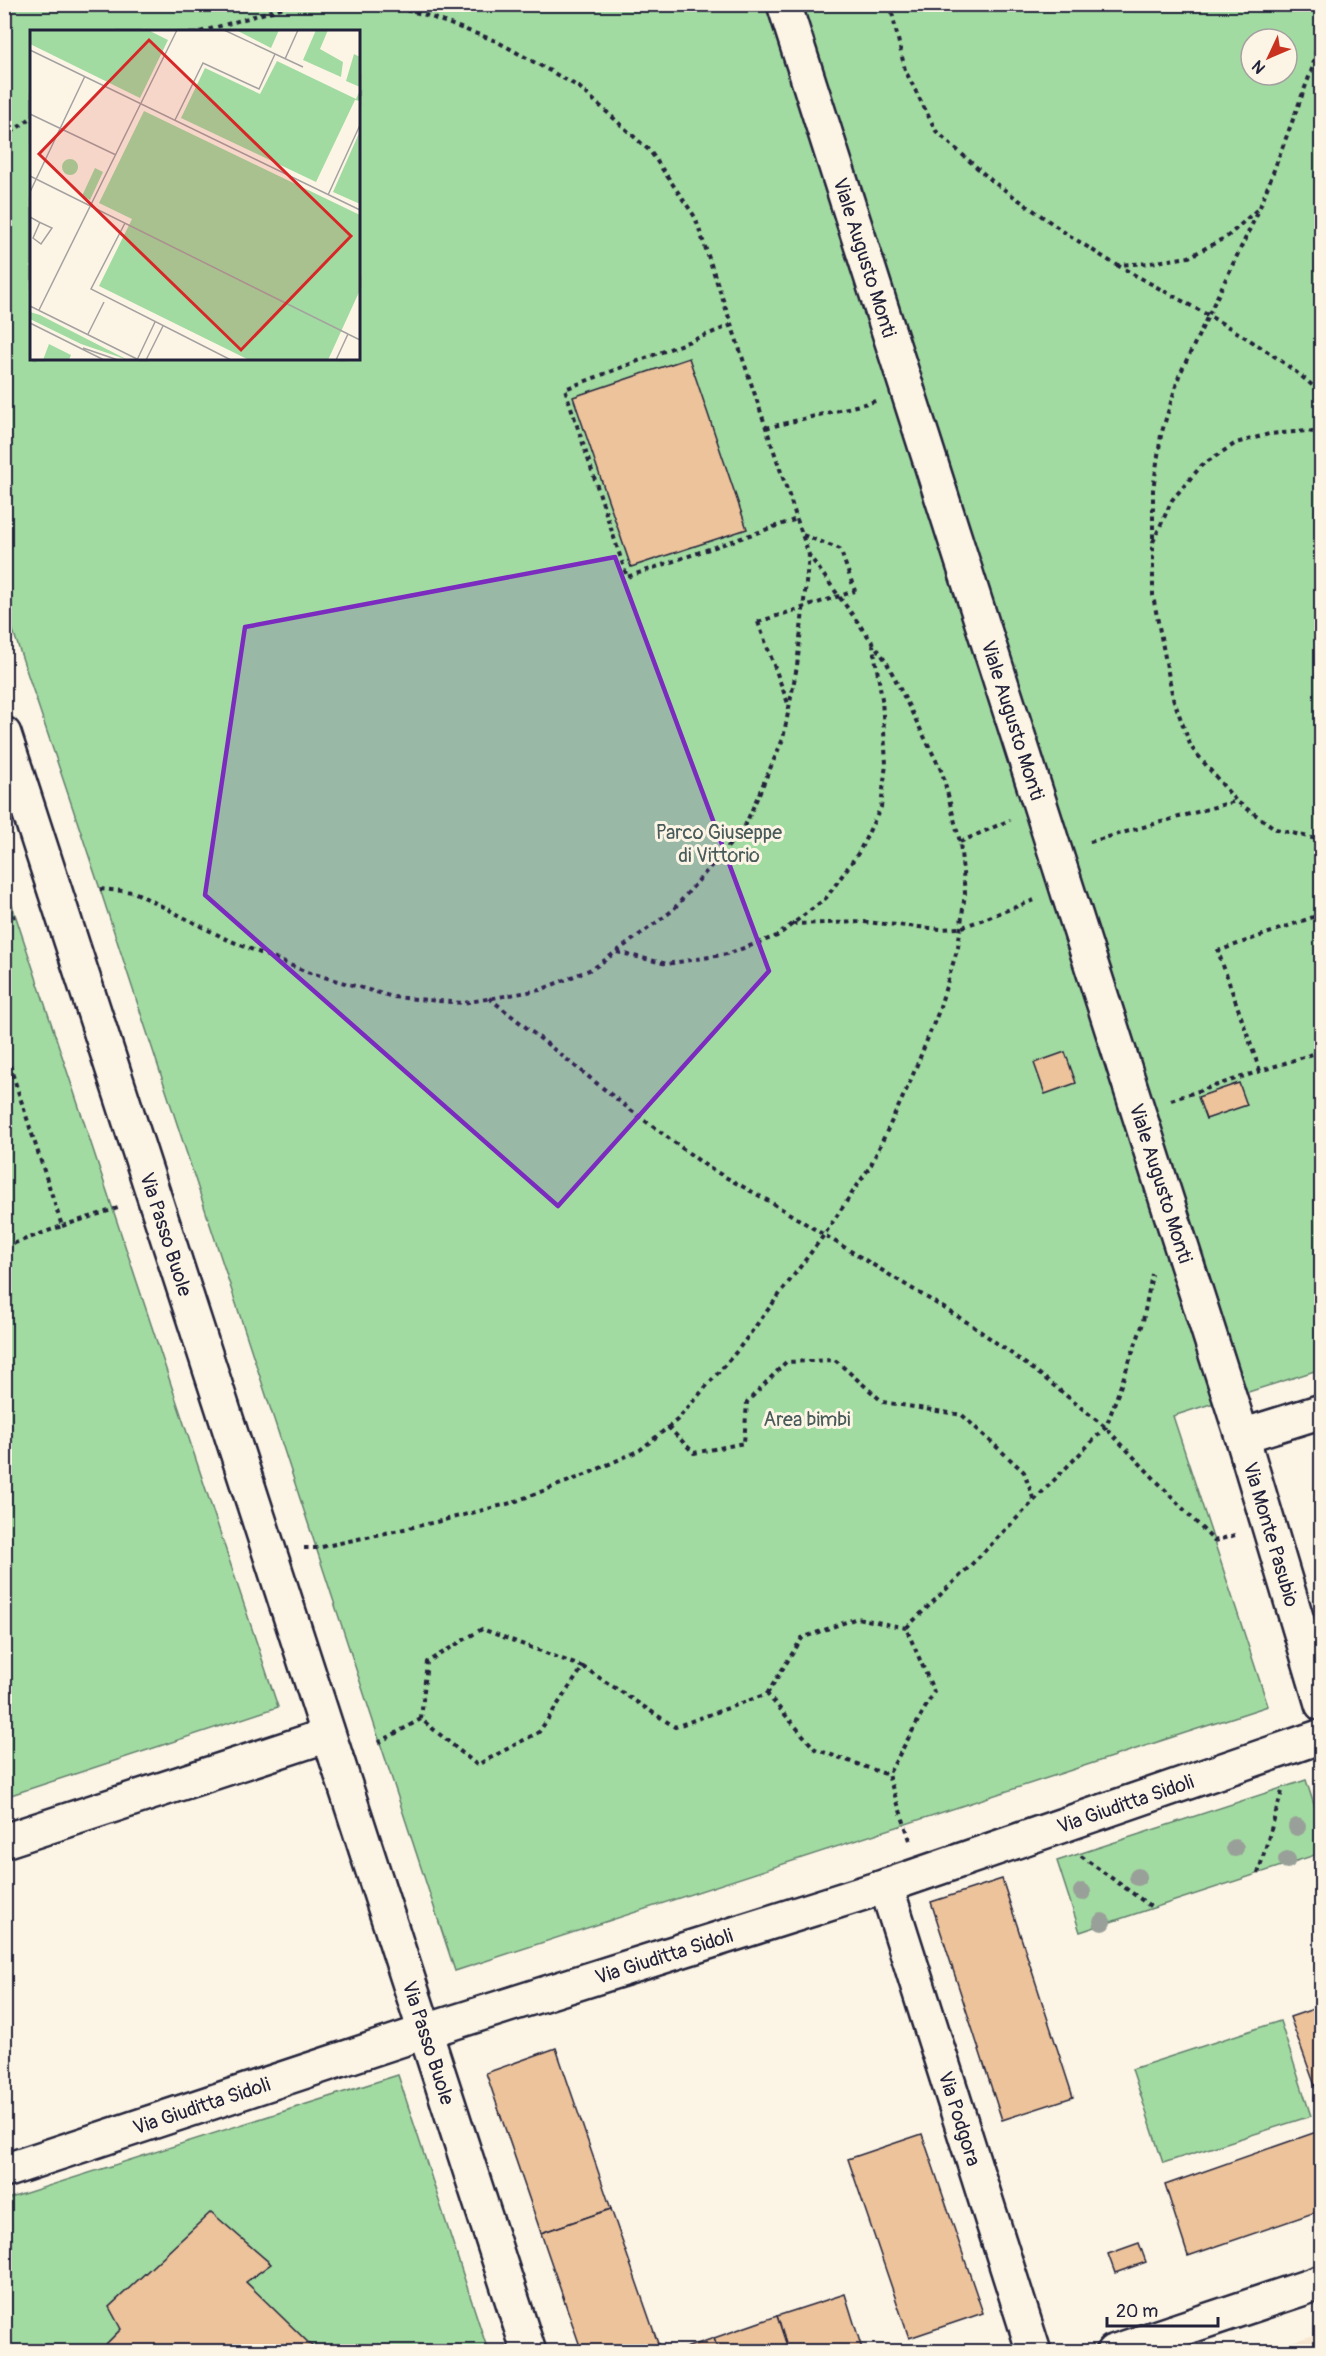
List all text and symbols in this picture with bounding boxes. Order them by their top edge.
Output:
north arrow [1239,27,1299,87]
inset map [30,30,360,360]
text: N [1248,56,1270,78]
street label: Viale Augusto Monti [828,174,902,340]
street label: Viale Augusto Monti [976,637,1050,803]
park label: Parco Giuseppe di Vittorio [656,820,782,868]
street label: Viale Augusto Monti [1124,1100,1198,1266]
street label: Via Passo Buole [135,1169,198,1299]
park label: Area bimbi [763,1407,851,1432]
street label: Via Monte Pasubio [1238,1459,1305,1610]
street label: Via Giuditta Sidoli [1054,1769,1197,1839]
street label: Via Giuditta Sidoli [592,1923,736,1989]
street label: Via Passo Buole [397,1978,460,2108]
street label: Via Podgora [933,2068,987,2169]
street label: Via Giuditta Sidoli [130,2071,273,2140]
scale bar [1107,2290,1218,2328]
text: 20 m [1116,2300,1158,2323]

